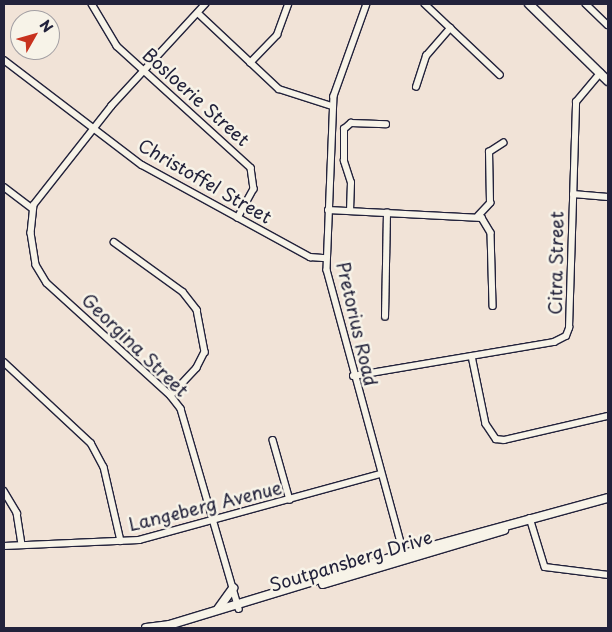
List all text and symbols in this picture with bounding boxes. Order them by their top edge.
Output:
north arrow [10,10,60,60]
text: N [35,15,58,37]
street label: Bosloerie Street [138,43,254,151]
street label: Christoffel Street [134,134,276,228]
street label: Citra Street [544,210,568,316]
street label: Pretorius Road [332,260,382,388]
street label: Georgina Street [77,289,193,401]
street label: Langeberg Avenue [126,477,284,535]
street label: Soutpansberg Drive [267,526,435,596]

